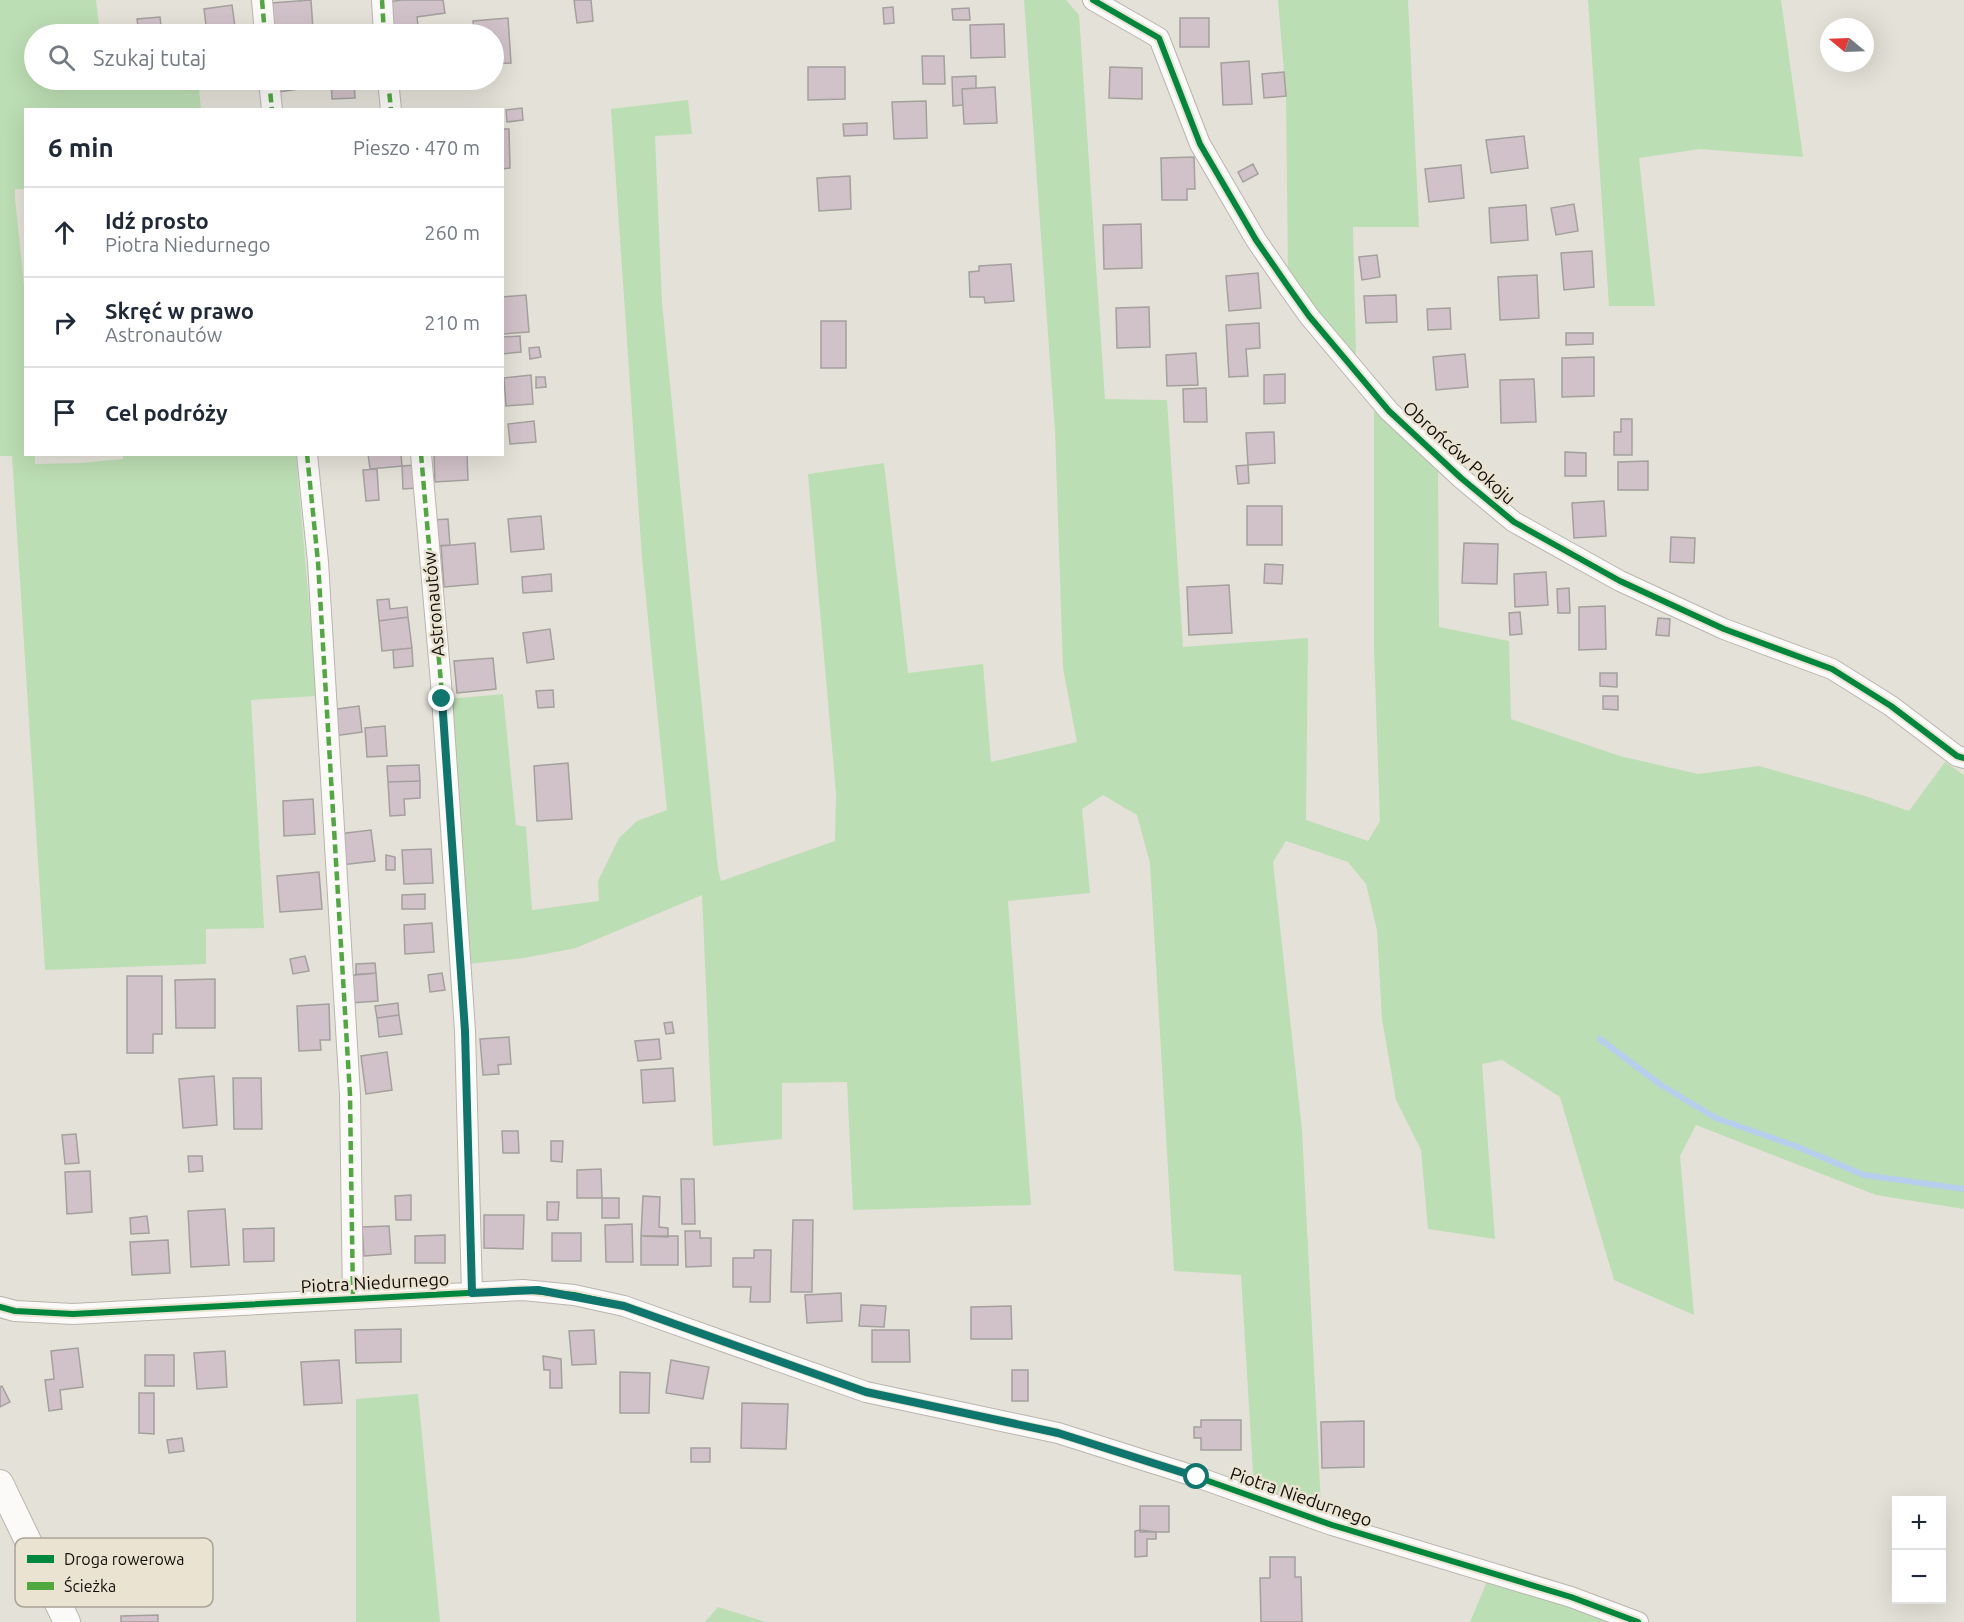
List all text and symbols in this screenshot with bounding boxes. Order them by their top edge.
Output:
north arrow [1820,18,1874,72]
search box [24,24,504,90]
icon: search [45,41,78,74]
text: Szukaj tutaj [93,45,206,70]
text: 6 min [48,133,114,162]
text: Pieszo · 470 m [353,136,480,159]
text: Idź prosto [105,208,209,233]
icon: ahead [48,216,81,249]
text: 260 m [424,221,480,244]
text: Piotra Niedurnego [105,233,270,256]
text: Skręć w prawo [105,298,254,323]
icon: right [48,306,81,339]
text: 210 m [424,311,480,334]
text: Astronautów [105,323,222,346]
icon: arrive [48,396,81,429]
street label: Obrońców Pokoju [1399,397,1520,508]
text: Cel podróży [105,400,228,425]
street label: Astronautów [418,551,448,658]
route end [428,685,454,711]
street label: Piotra Niedurnego [300,1268,450,1296]
street label: Piotra Niedurnego [1228,1462,1375,1530]
route start [1183,1463,1209,1489]
map controls [1892,1496,1946,1604]
button: + [1892,1496,1946,1550]
legend [15,1538,213,1607]
text: Droga rowerowa [64,1550,184,1568]
button: − [1892,1550,1946,1604]
text: Ścieżka [64,1576,116,1595]

